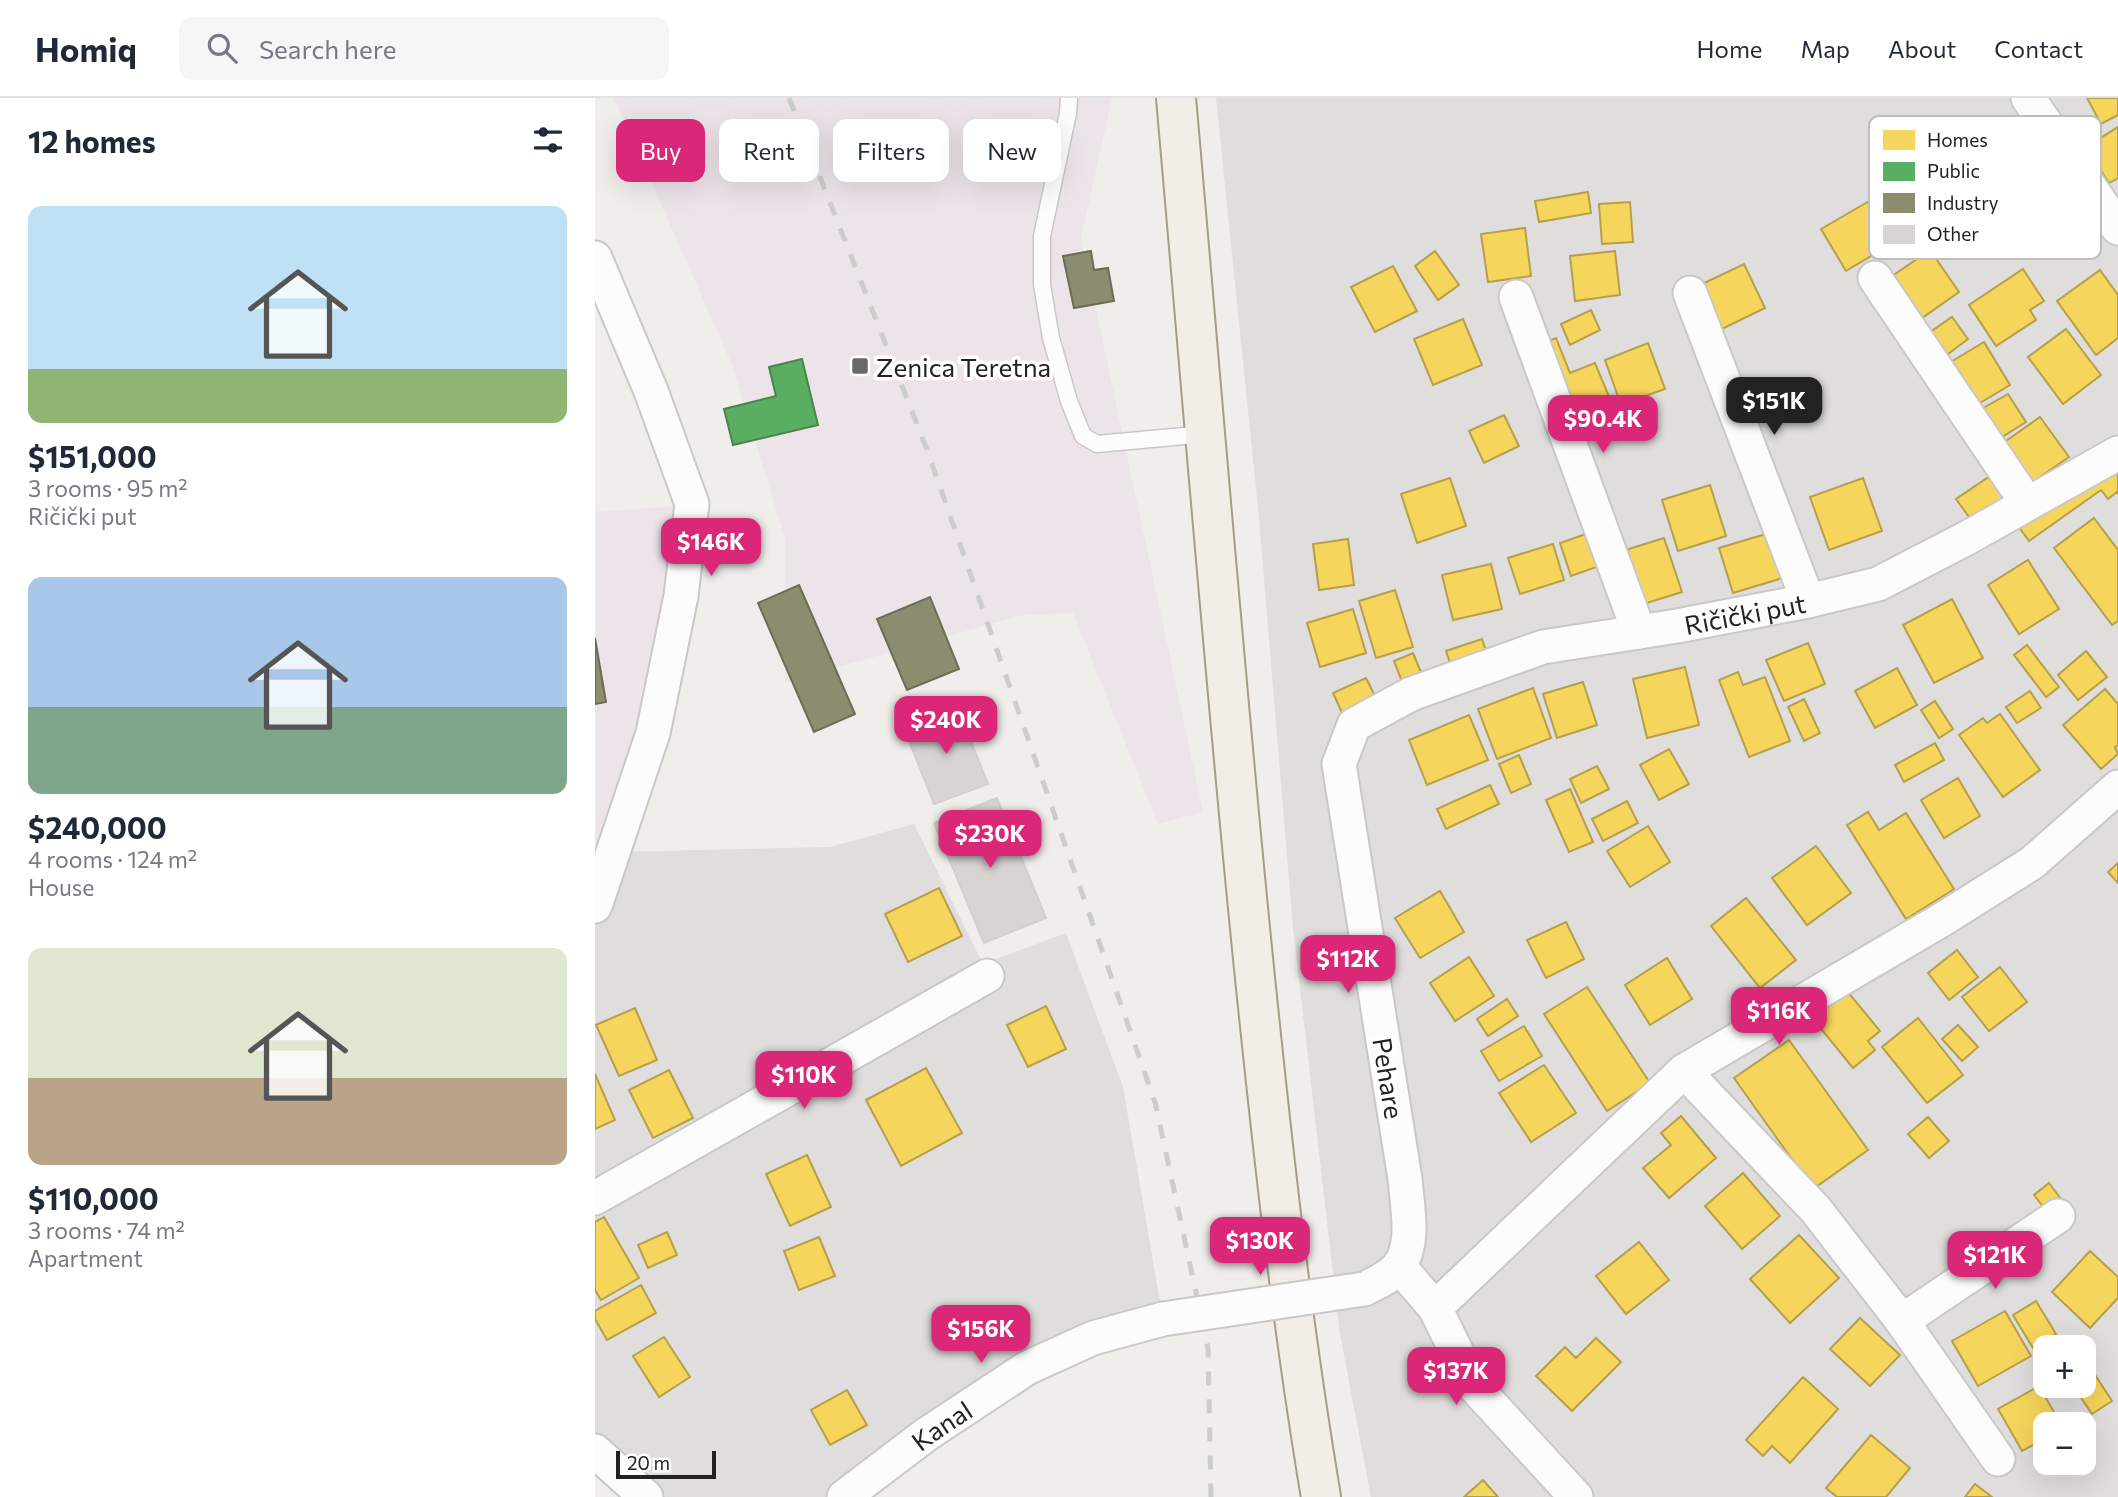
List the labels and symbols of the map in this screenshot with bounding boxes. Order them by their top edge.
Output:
legend [1869,116,2101,259]
text: Homes [1927,128,1988,151]
text: Public [1927,159,1980,182]
text: Industry [1927,191,1999,214]
text: Other [1927,222,1979,245]
place label: Zenica Teretna [876,351,1051,382]
marker: Zenica Teretna [850,356,870,376]
pin: $151K [1725,378,1823,437]
pin: $90.4K [1546,396,1660,455]
pin: $146K [662,518,760,578]
street label: Ričički put [1682,586,1808,640]
pin: $240K [897,696,995,756]
pin: $230K [941,810,1039,870]
pin: $112K [1299,936,1397,995]
pin: $116K [1730,988,1828,1047]
street label: Pehare [1367,1035,1411,1121]
pin: $110K [755,1052,853,1111]
pin: $130K [1211,1218,1309,1277]
pin: $121K [1946,1232,2044,1291]
pin: $156K [932,1306,1030,1365]
pin: $137K [1407,1348,1505,1407]
street label: Kanal [905,1394,977,1456]
scale bar [616,1448,716,1480]

